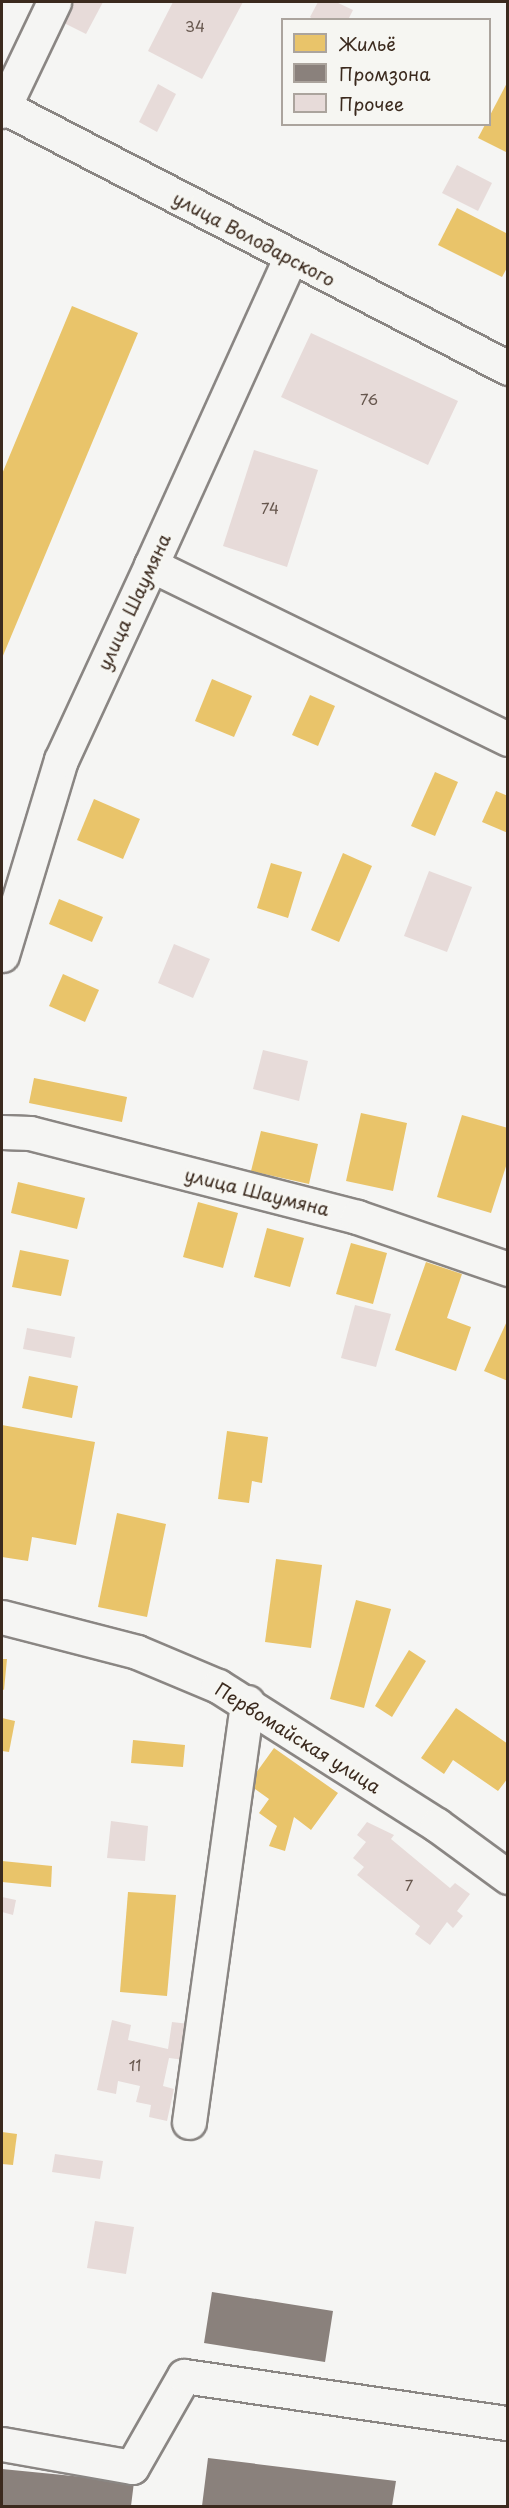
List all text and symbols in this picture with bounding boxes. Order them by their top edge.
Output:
house number: 34 [185,17,205,35]
legend [281,18,491,126]
text: Жильё [339,30,396,57]
text: Промзона [339,60,430,87]
text: Прочее [339,90,404,117]
street label: улица Володарского [169,187,339,291]
house number: 76 [360,390,378,408]
house number: 74 [261,499,279,517]
street label: улица Шаумяна [93,530,175,674]
street label: улица Шаумяна [182,1164,332,1220]
street label: Первомайская улица [211,1678,385,1798]
house number: 7 [405,1876,413,1894]
house number: 11 [129,2056,141,2074]

